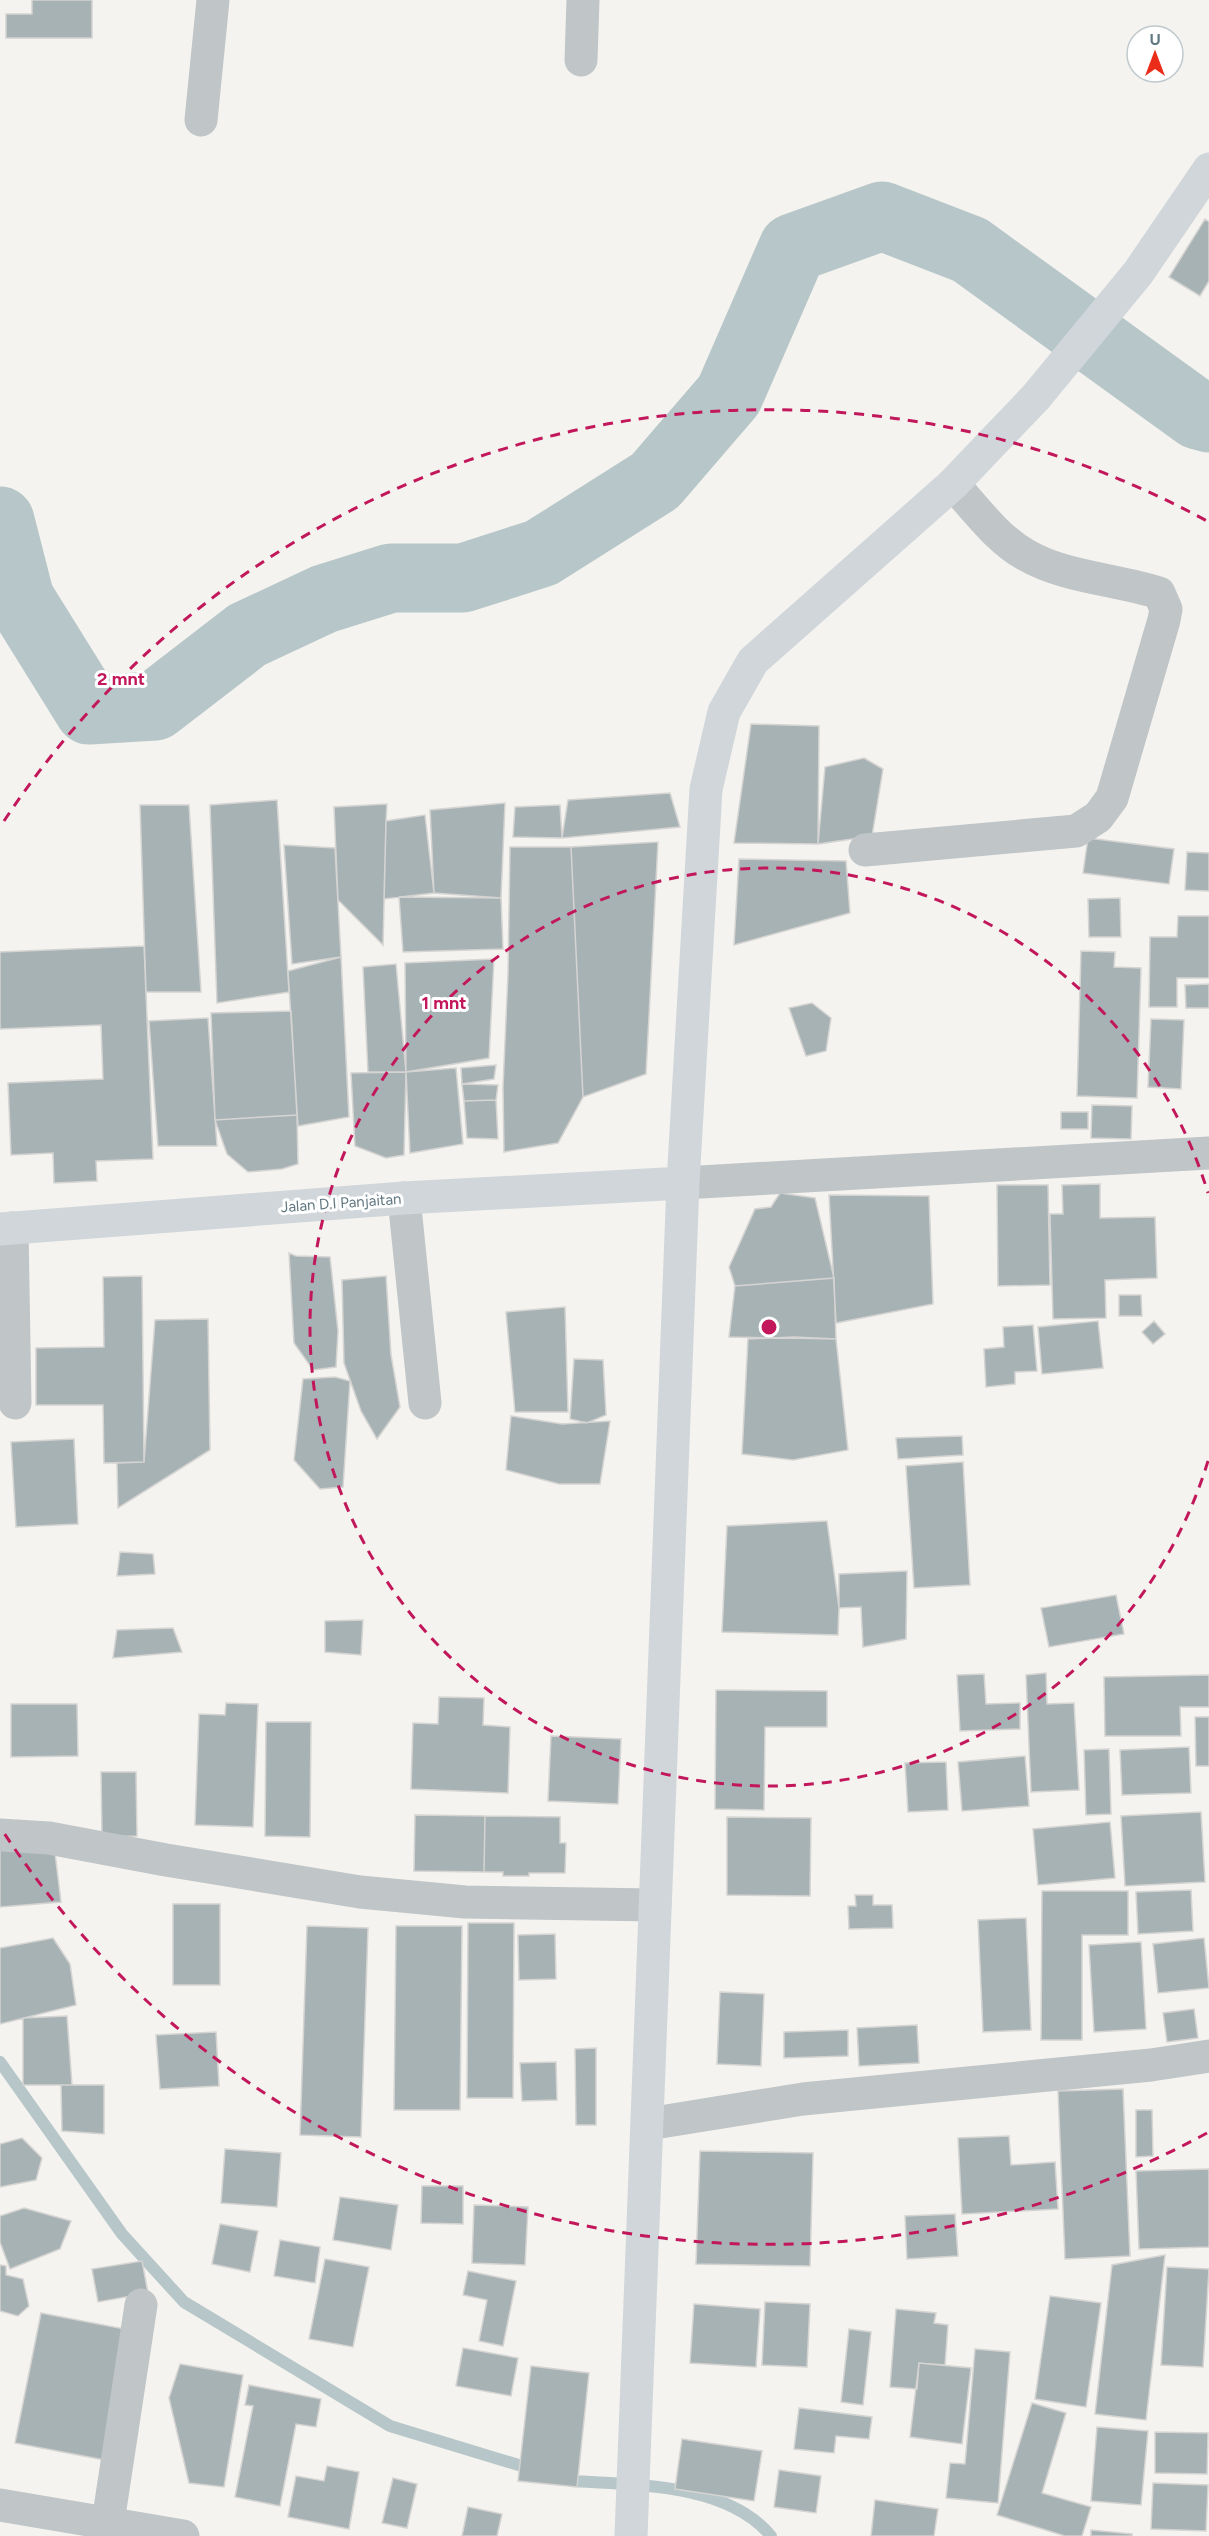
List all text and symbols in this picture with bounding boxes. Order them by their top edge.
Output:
north arrow [1125,24,1185,84]
text: U [1149,30,1161,49]
text: 2 mnt [97,668,145,690]
text: 1 mnt [421,992,467,1014]
street label: Jalan D.I Panjaitan [280,1190,402,1216]
centre of rings [759,1317,779,1337]

